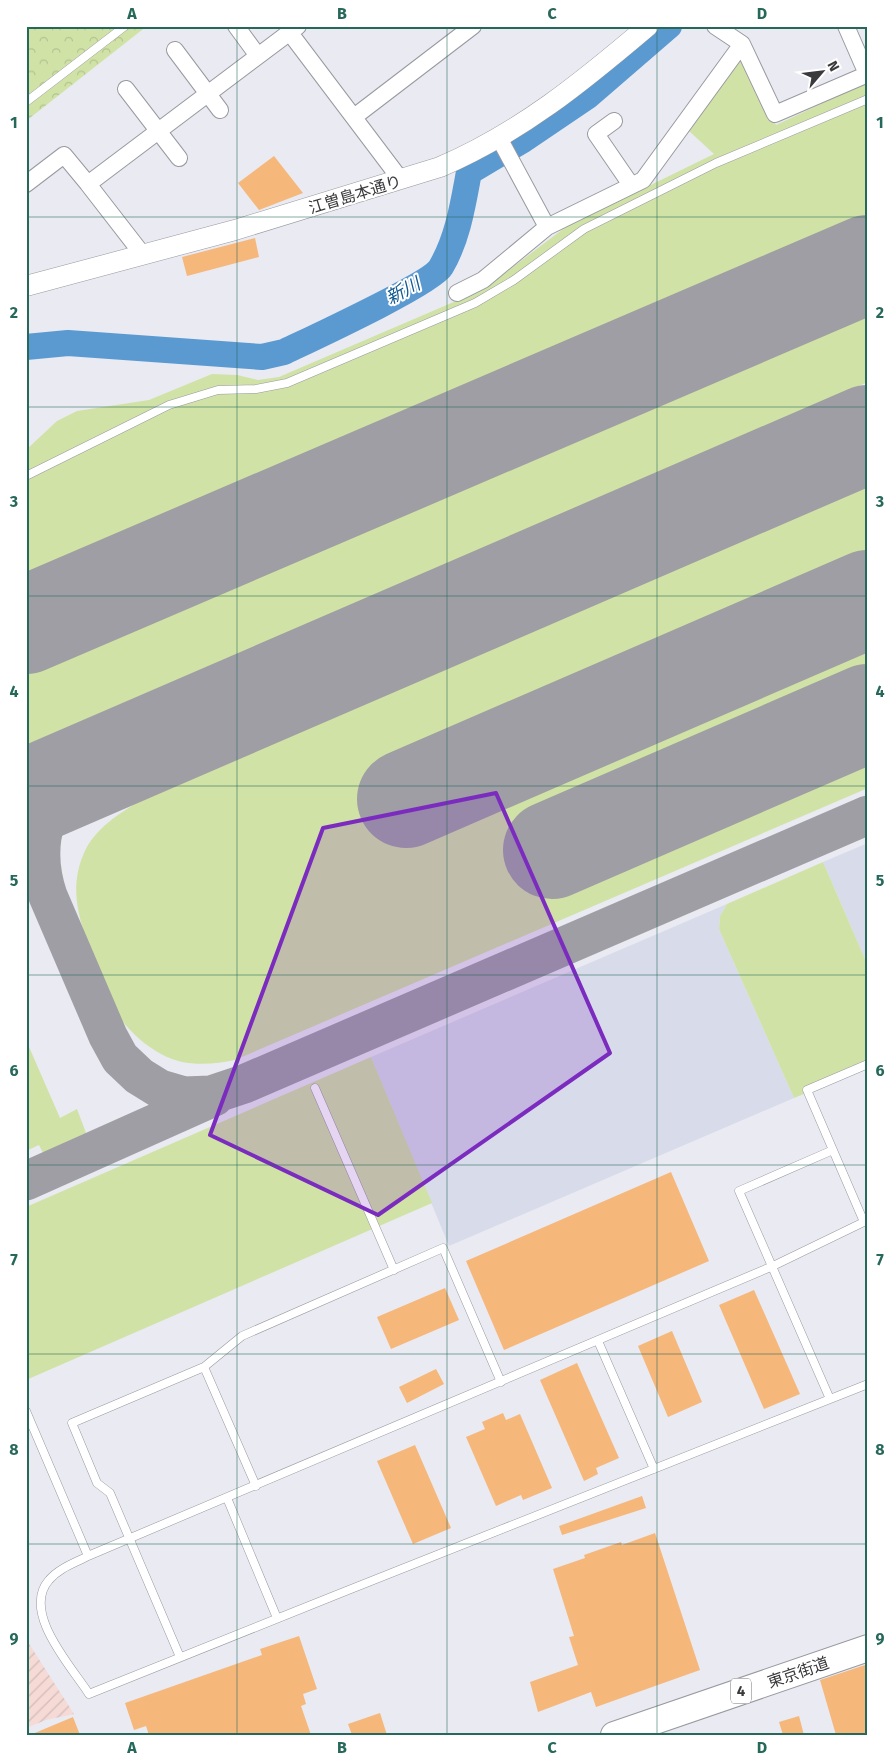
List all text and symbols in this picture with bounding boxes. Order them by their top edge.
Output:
text: A [126,4,137,23]
text: B [337,4,347,23]
text: C [547,4,557,23]
text: D [757,4,767,23]
north arrow [796,48,846,98]
text: N [823,58,843,74]
text: 1 [10,113,18,132]
text: 1 [876,113,884,132]
street label: 江曽島本通り [306,171,404,218]
water label: 新川 [382,272,426,309]
text: 2 [10,303,18,322]
text: 2 [876,303,884,322]
text: 3 [9,492,18,511]
text: 3 [875,492,884,511]
text: 4 [9,682,19,701]
text: 4 [875,682,885,701]
text: 5 [10,871,19,890]
text: 5 [876,871,885,890]
text: 6 [9,1061,19,1080]
text: 6 [875,1061,885,1080]
text: 7 [10,1250,18,1269]
text: 7 [876,1250,884,1269]
text: 8 [9,1440,19,1459]
text: 8 [875,1440,885,1459]
text: 9 [10,1629,19,1648]
text: 9 [876,1629,885,1648]
street label: 東京街道 [765,1653,832,1692]
road number: 4 [731,1678,751,1704]
text: A [126,1738,137,1757]
text: B [337,1738,347,1757]
text: C [547,1738,557,1757]
text: D [757,1738,767,1757]

